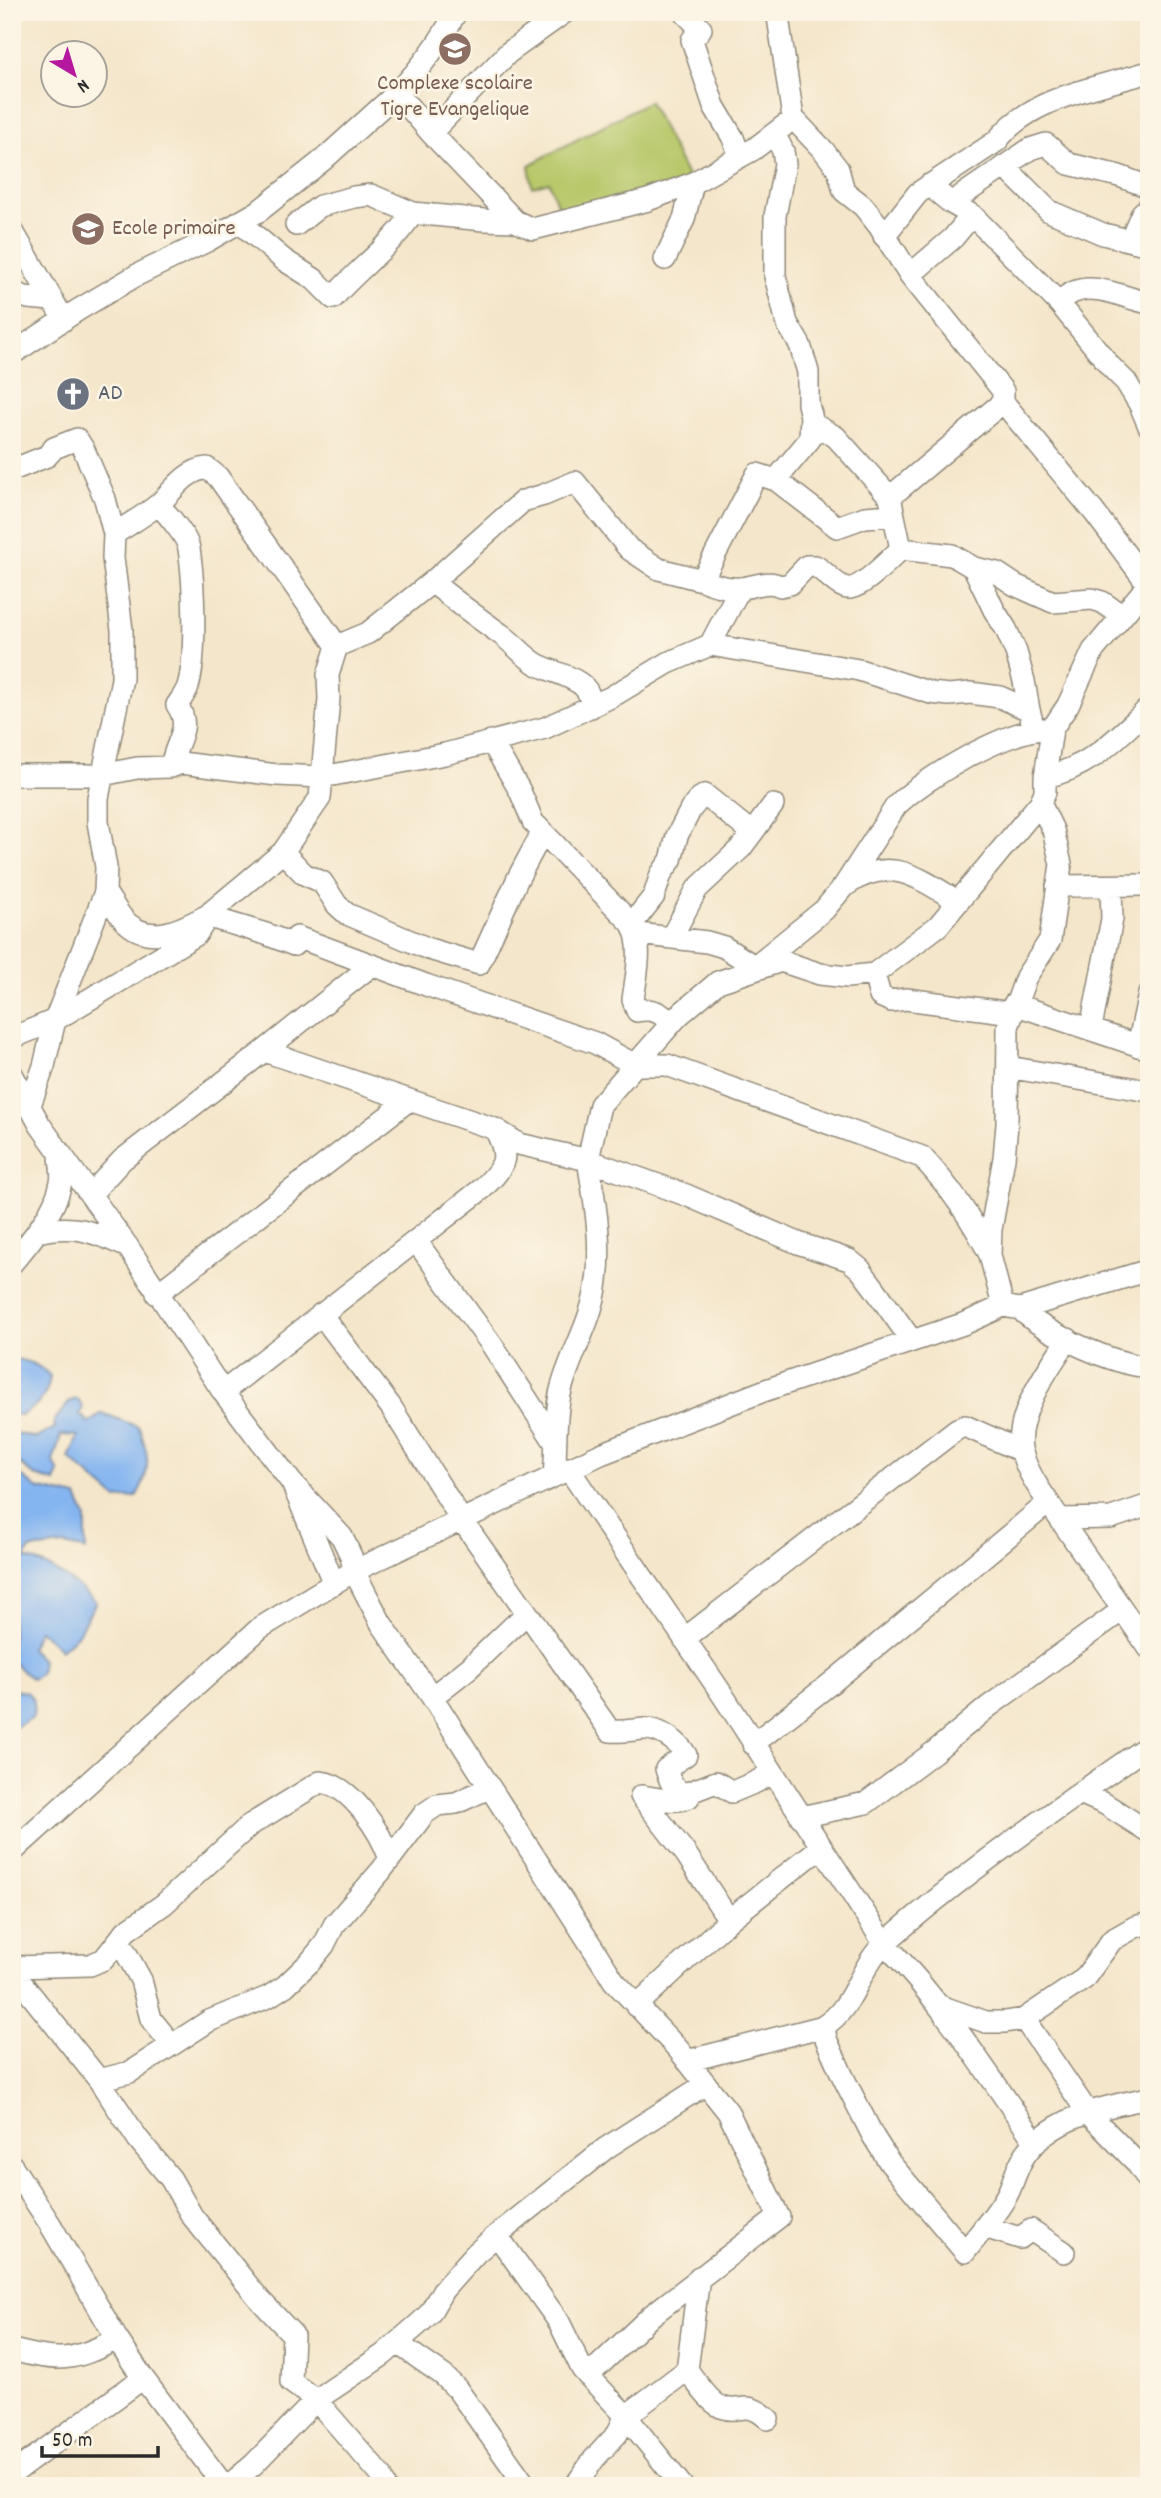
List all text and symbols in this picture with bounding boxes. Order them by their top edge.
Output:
school or university icon: Complexe scolaire Tigre Evangelique [436,30,474,68]
north arrow [38,38,108,108]
place label: Complexe scolaire Tigre Evangelique [377,68,533,127]
text: N [70,71,94,98]
school or university icon: Ecole primaire [69,210,107,248]
place label: Ecole primaire [112,213,236,246]
church icon: AD [54,375,92,413]
place label: AD [98,378,123,411]
scale bar [42,2414,158,2458]
text: 50 m [52,2427,92,2457]

